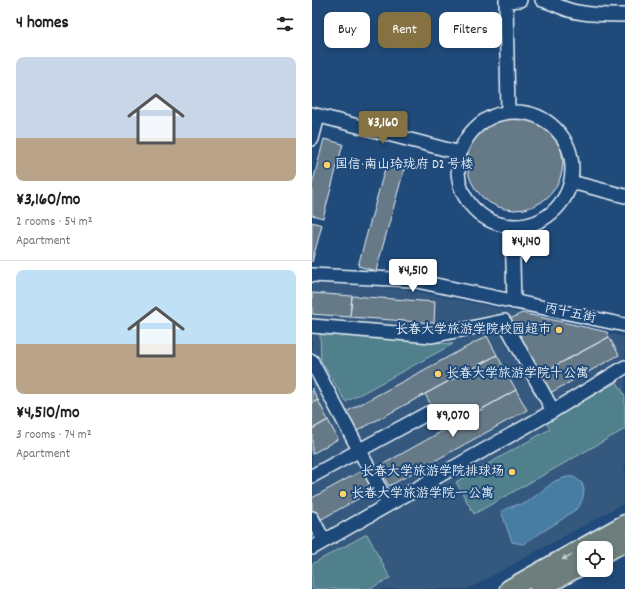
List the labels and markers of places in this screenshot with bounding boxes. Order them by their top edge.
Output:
pin: ¥3,160 [350,111,416,145]
place label: 国信·南山玲珑府 D2 号楼 [335,156,473,175]
marker: 国信·南山玲珑府 D2 号楼 [322,160,332,170]
pin: ¥4,140 [493,230,559,264]
pin: ¥4,510 [380,259,446,293]
place label: 长春大学旅游学院校园超市 [395,321,551,340]
marker: 长春大学旅游学院校园超市 [554,325,564,335]
place label: 长春大学旅游学院十公寓 [446,365,589,384]
marker: 长春大学旅游学院十公寓 [433,369,443,379]
pin: ¥9,070 [420,404,486,438]
place label: 长春大学旅游学院排球场 [361,463,504,482]
marker: 长春大学旅游学院排球场 [507,467,517,477]
place label: 长春大学旅游学院一公寓 [351,485,494,504]
marker: 长春大学旅游学院一公寓 [338,489,348,499]

